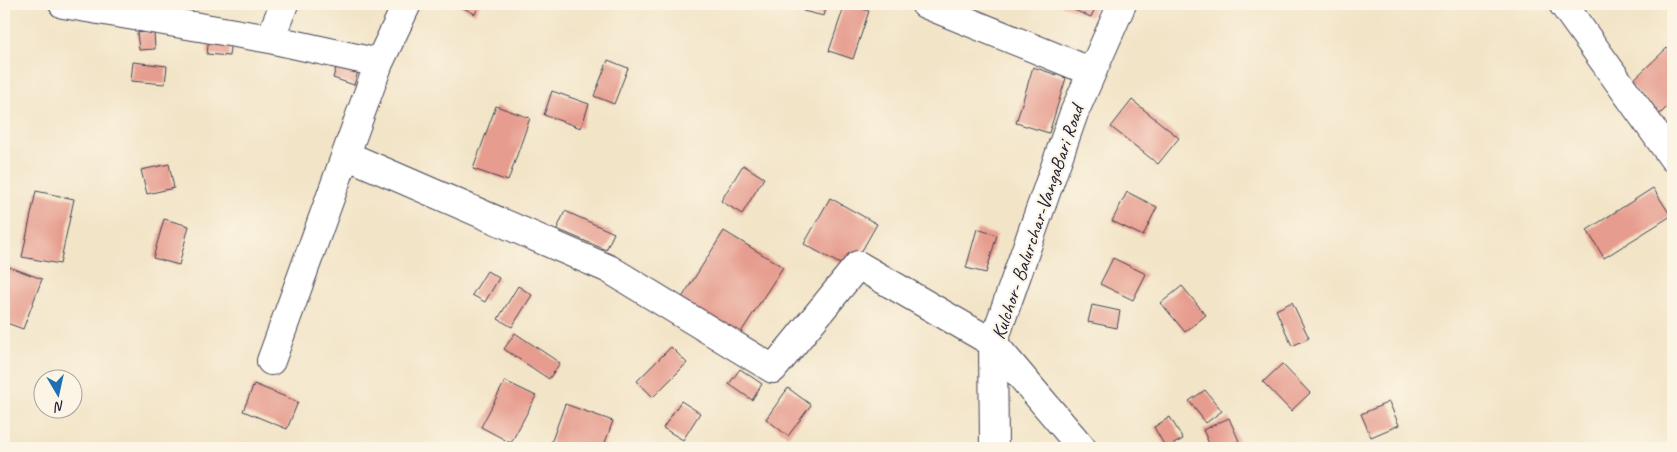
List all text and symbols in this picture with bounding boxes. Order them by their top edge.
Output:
street label: Kulchor- Balurchar-VangaBari Road [986,99,1090,343]
north arrow [32,370,82,420]
text: N [52,397,66,416]

